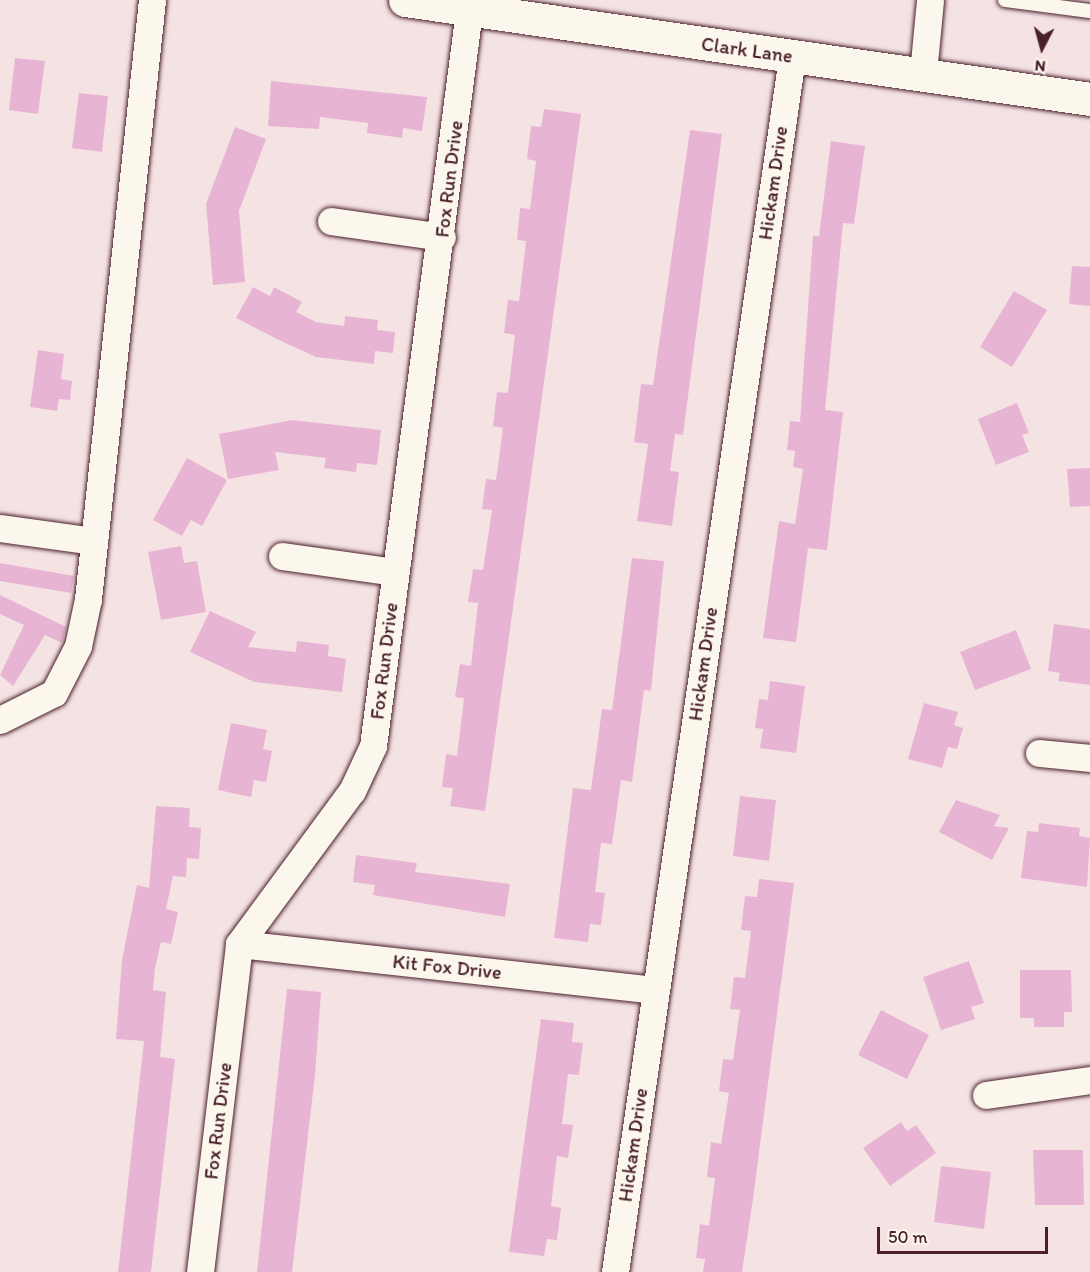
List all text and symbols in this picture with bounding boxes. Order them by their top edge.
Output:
north arrow [1012,18,1072,78]
street label: Clark Lane [699,32,795,68]
text: N [1034,56,1046,76]
street label: Fox Run Drive [430,119,468,239]
street label: Hickam Drive [753,124,793,242]
street label: Fox Run Drive [365,601,403,721]
street label: Hickam Drive [683,605,723,723]
street label: Kit Fox Drive [391,949,503,985]
street label: Fox Run Drive [199,1061,237,1181]
street label: Hickam Drive [613,1086,653,1204]
scale bar [880,1215,1051,1253]
text: 50 m [888,1226,928,1248]

